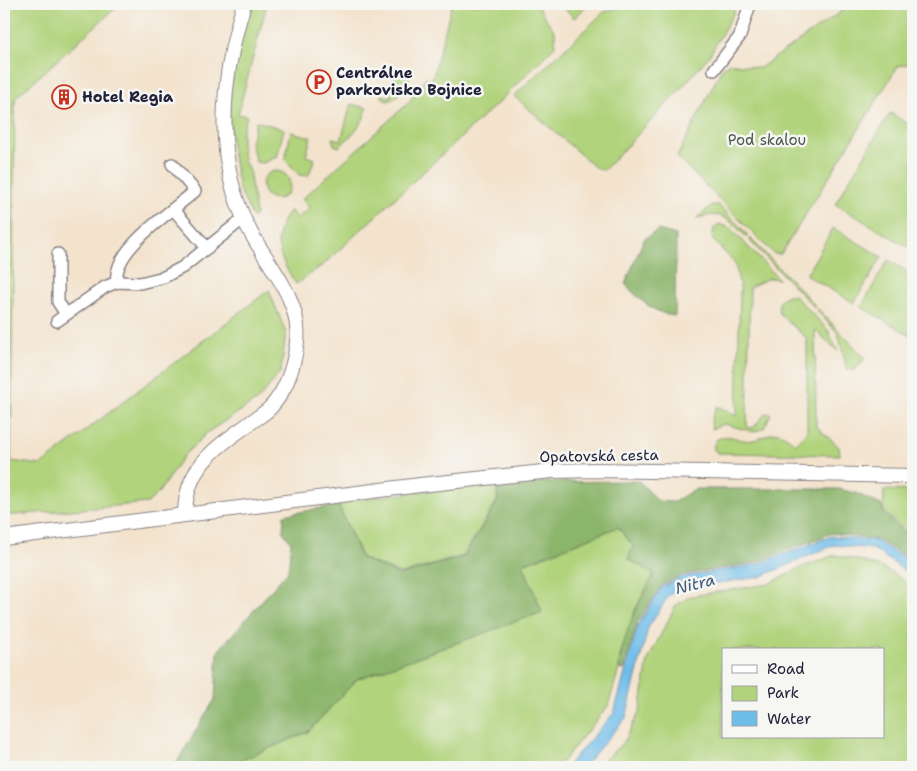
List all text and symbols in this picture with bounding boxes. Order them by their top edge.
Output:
place label: Centrálne parkovisko Bojnice [336,63,482,100]
parking icon: Centrálne parkovisko Bojnice [306,69,332,95]
building icon: Hotel Regia [51,84,77,110]
place label: Hotel Regia [82,87,174,107]
park label: Pod skalou [728,130,806,150]
street label: Opatovská cesta [539,445,659,467]
water label: Nitra [673,569,717,599]
legend [722,648,884,738]
text: Road [767,659,805,679]
text: Park [767,683,799,703]
text: Water [767,709,811,729]

